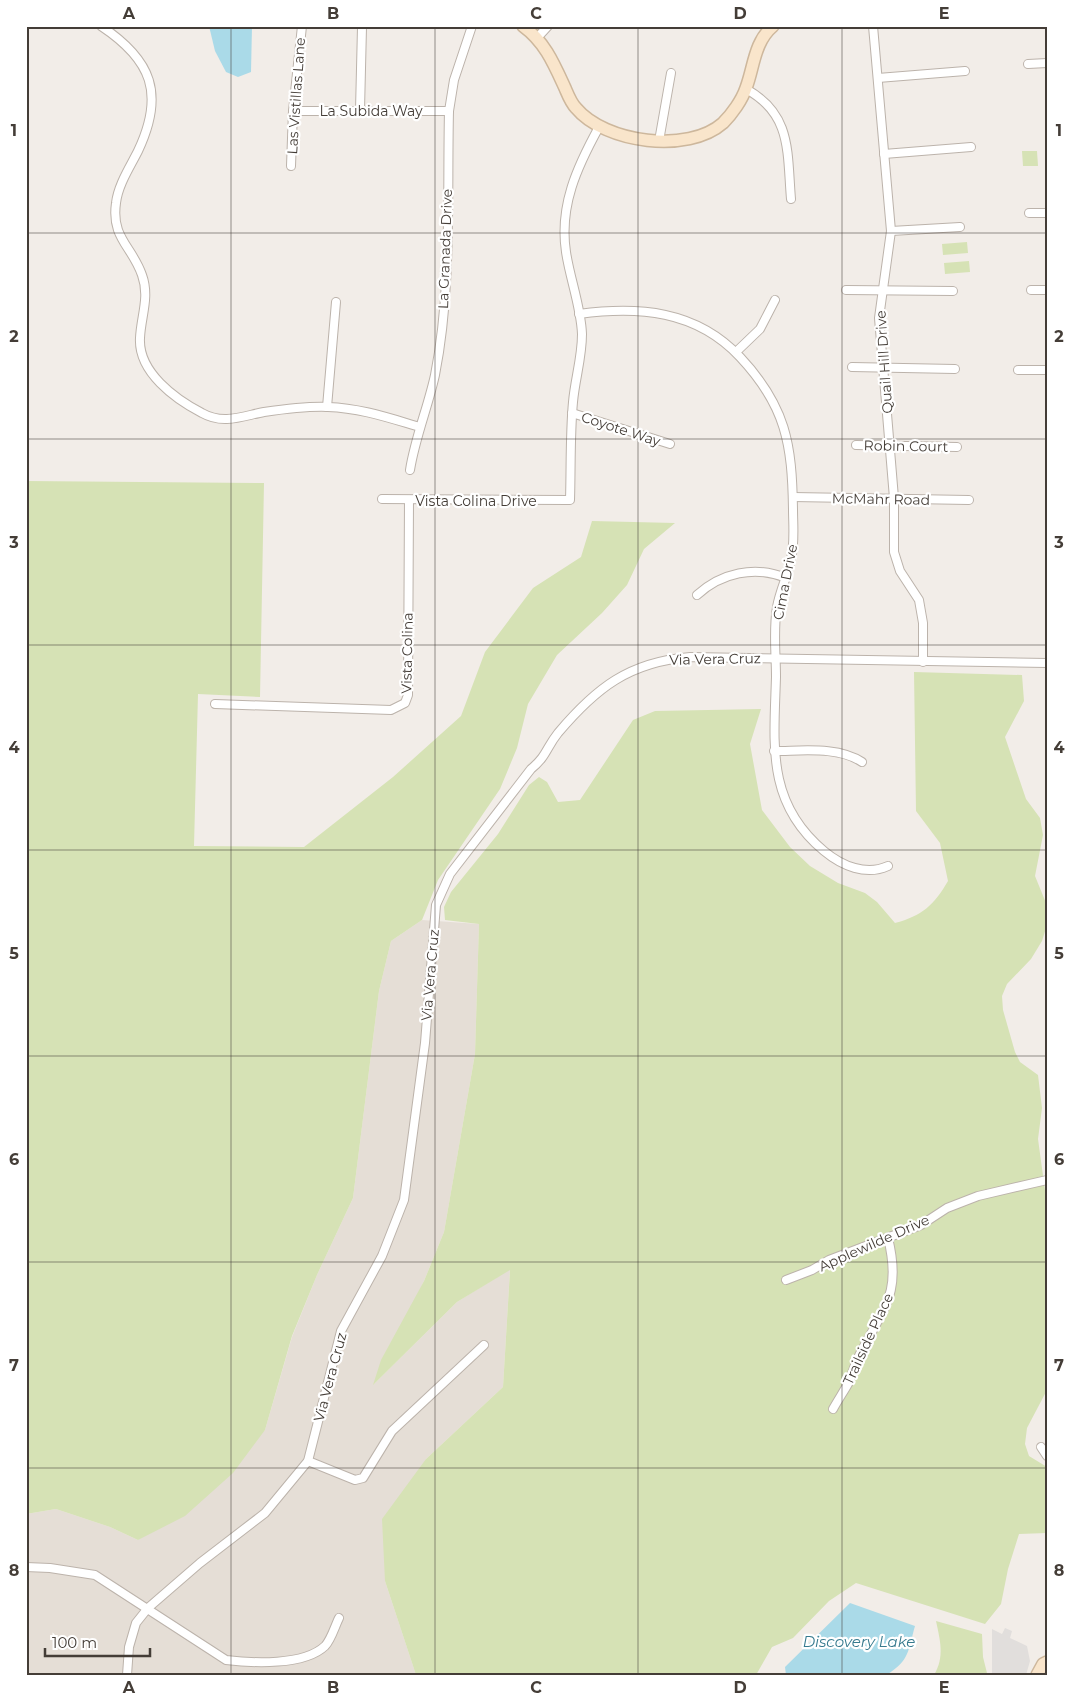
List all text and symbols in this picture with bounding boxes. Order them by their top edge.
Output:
text: A [122,4,136,23]
text: B [327,4,339,23]
text: C [530,4,542,23]
text: D [733,4,747,23]
text: E [939,4,949,23]
street label: Las Vistillas Lane [283,37,309,155]
street label: La Subida Way [319,102,423,120]
text: 1 [11,121,17,140]
text: 1 [1056,121,1062,140]
street label: La Granada Drive [434,189,456,309]
street label: Quail Hill Drive [871,310,897,414]
text: 2 [9,327,19,346]
text: 2 [1054,327,1064,346]
street label: Coyote Way [579,408,663,450]
street label: Robin Court [864,436,949,456]
street label: McMahr Road [832,489,930,509]
street label: Vista Colina Drive [415,492,537,510]
text: 3 [8,533,19,552]
text: 3 [1053,533,1064,552]
street label: Cima Drive [769,542,801,622]
street label: Vista Colina [397,612,417,694]
street label: Via Vera Cruz [669,649,761,669]
text: 4 [8,738,20,757]
text: 4 [1053,738,1065,757]
street label: Via Vera Cruz [417,929,443,1021]
text: 5 [9,944,19,963]
text: 5 [1054,944,1064,963]
text: 6 [9,1150,19,1169]
text: 6 [1054,1150,1064,1169]
street label: Applewilde Drive [816,1211,932,1275]
street label: Trailside Place [839,1290,897,1388]
street label: Via Vera Cruz [309,1330,351,1424]
text: 7 [9,1356,19,1375]
text: 7 [1054,1356,1064,1375]
text: 8 [9,1561,19,1580]
text: 8 [1054,1561,1064,1580]
scale bar [45,1626,150,1658]
water label: Discovery Lake [803,1632,915,1651]
text: 100 m [52,1633,97,1652]
text: A [122,1678,136,1697]
text: B [327,1678,339,1697]
text: C [530,1678,542,1697]
text: D [733,1678,747,1697]
text: E [939,1678,949,1697]

